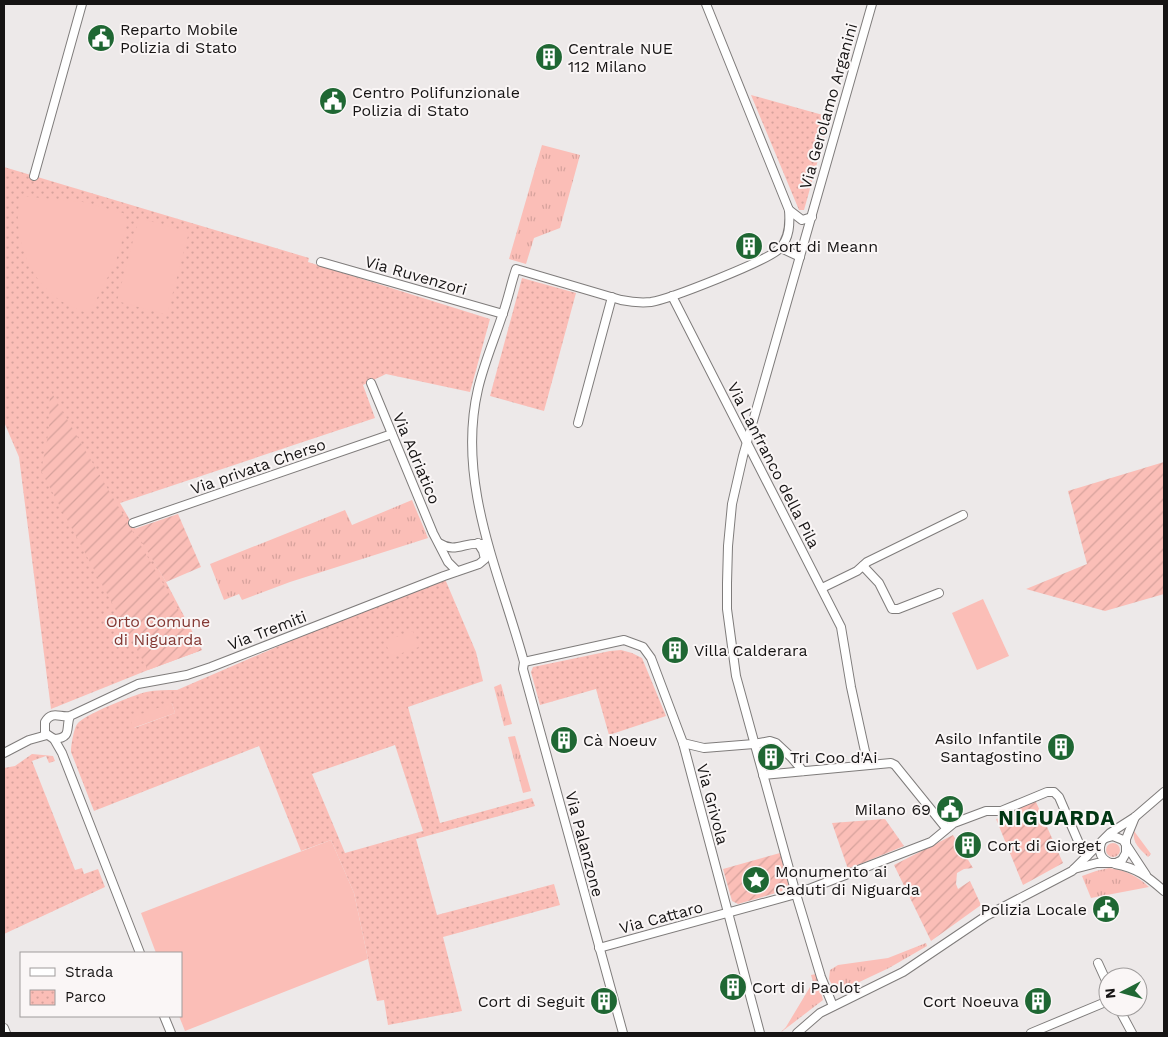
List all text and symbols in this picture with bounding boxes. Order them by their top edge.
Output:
place label: Reparto Mobile Polizia di Stato [120,20,238,57]
street label: Via Gerolamo Arganini [796,21,861,191]
public building icon: Reparto Mobile Polizia di Stato [86,23,116,53]
place label: Centrale NUE 112 Milano [568,39,673,76]
building icon: Centrale NUE 112 Milano [534,42,564,72]
place label: Centro Polifunzionale Polizia di Stato [352,83,520,120]
public building icon: Centro Polifunzionale Polizia di Stato [318,86,348,116]
building icon: Cort di Meann [734,231,764,261]
place label: Cort di Meann [768,237,878,256]
street label: Via Ruvenzori [363,252,469,299]
street label: Via Lanfranco della Pila [723,379,824,551]
street label: Via Adriatico [389,410,444,507]
street label: Via privata Cherso [188,434,328,499]
street label: Via Tremiti [225,607,309,654]
park label: Orto Comune di Niguarda [106,612,210,649]
building icon: Villa Calderara [660,635,690,665]
place label: Villa Calderara [694,641,807,660]
building icon: Cà Noeuv [549,725,579,755]
place label: Asilo Infantile Santagostino [935,729,1042,766]
place label: Cà Noeuv [583,731,657,750]
building icon: Asilo Infantile Santagostino [1046,732,1076,762]
building icon: Tri Coo d'Ai [756,742,786,772]
place label: Tri Coo d'Ai [790,748,877,767]
street label: Via Grivola [693,762,732,847]
street label: Via Palanzone [561,789,608,899]
public building icon: Milano 69 [935,794,965,824]
place label: Milano 69 [855,800,931,819]
district label: NIGUARDA [998,805,1116,830]
building icon: Cort di Giorget [953,830,983,860]
place label: Cort di Giorget [987,836,1102,855]
place label: Monumento ai Caduti di Niguarda [775,862,920,899]
place icon: Monumento ai Caduti di Niguarda [741,865,771,895]
public building icon: Polizia Locale [1091,894,1121,924]
street label: Via Cattaro [617,897,705,938]
place label: Polizia Locale [981,900,1087,919]
legend [20,952,182,1017]
text: Strada [65,963,114,981]
north arrow [1098,967,1148,1017]
building icon: Cort di Paolot [718,972,748,1002]
place label: Cort di Paolot [752,978,860,997]
building icon: Cort di Seguit [589,986,619,1016]
building icon: Cort Noeuva [1023,986,1053,1016]
text: N [1102,987,1119,999]
text: Parco [65,988,106,1006]
place label: Cort di Seguit [478,992,585,1011]
place label: Cort Noeuva [923,992,1019,1011]

